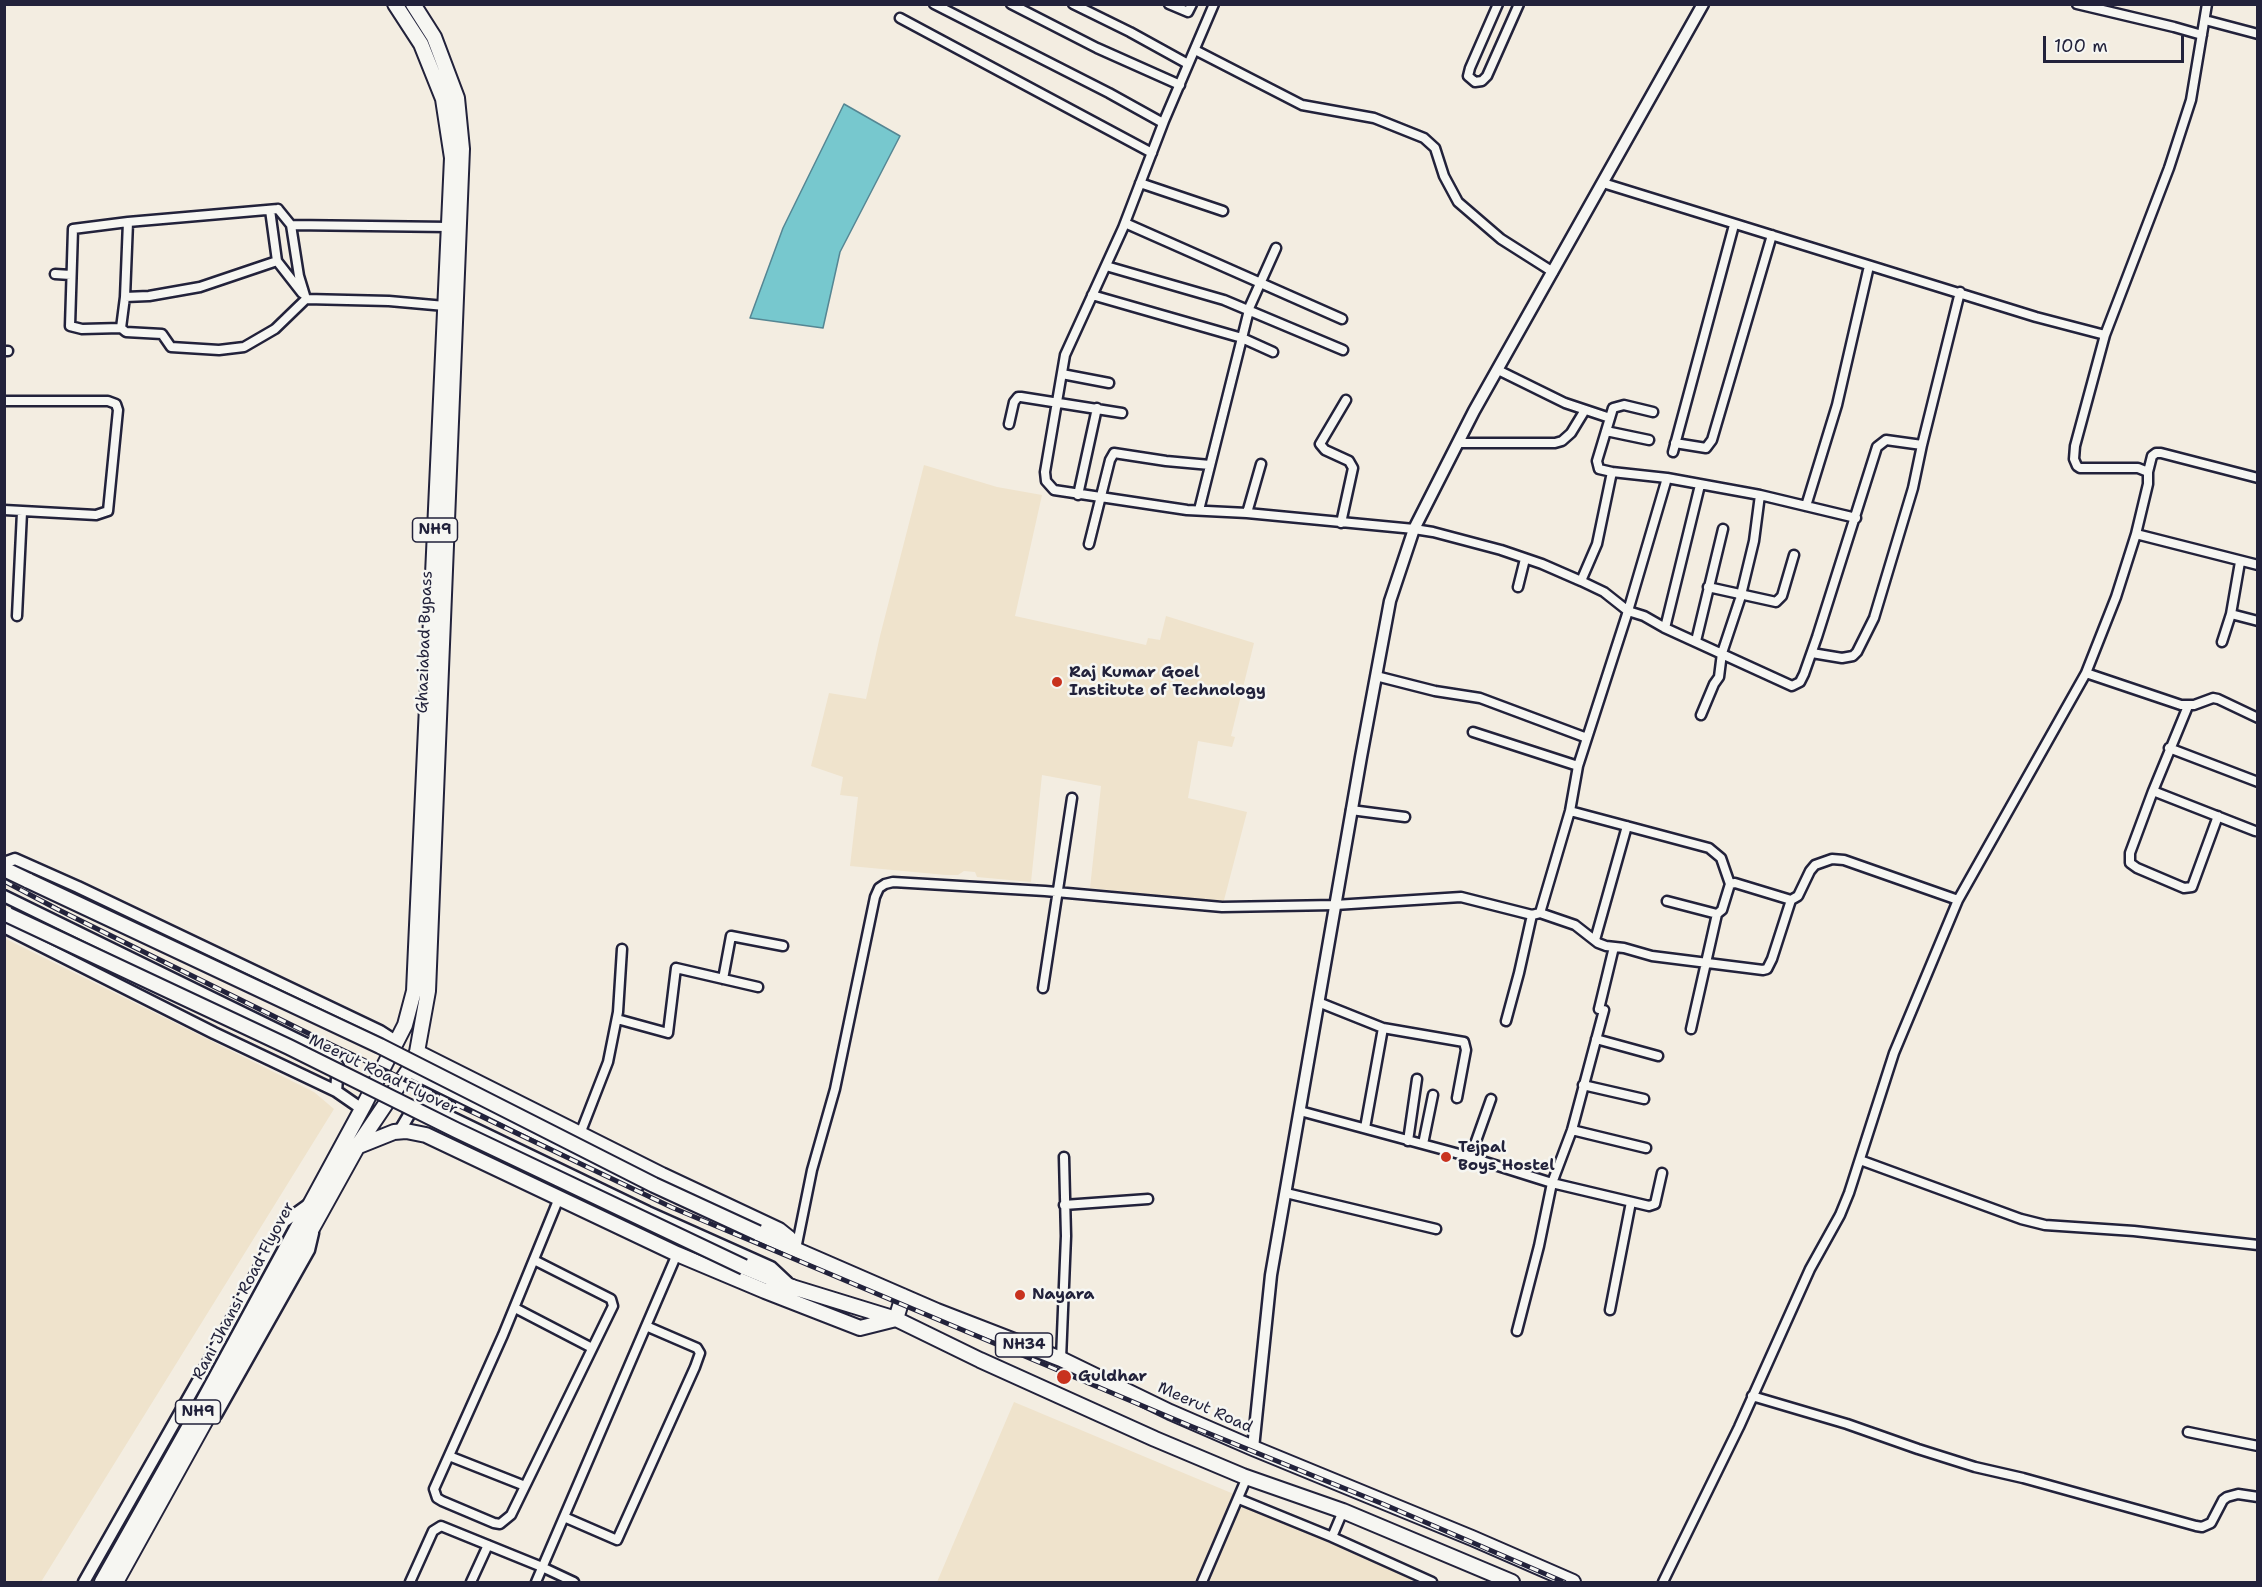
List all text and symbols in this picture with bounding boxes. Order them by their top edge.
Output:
scale bar [2046,24,2187,62]
text: 100 m [2054,34,2108,58]
road number: NH9 [412,518,458,542]
street label: Ghaziabad Bypass [413,570,437,714]
place label: Raj Kumar Goel Institute of Technology [1069,663,1266,701]
marker: Raj Kumar Goel Institute of Technology [1050,675,1064,689]
street label: Meerut Road Flyover [305,1031,461,1119]
place label: Tejpal Boys Hostel [1458,1138,1555,1176]
marker: Tejpal Boys Hostel [1439,1150,1453,1164]
street label: Rani Jhansi Road Flyover [189,1199,299,1383]
place label: Nayara [1032,1285,1094,1305]
marker: Nayara [1013,1288,1027,1302]
road number: NH34 [996,1333,1052,1357]
place label: Guldhar [1078,1367,1147,1387]
marker: Guldhar [1055,1368,1073,1386]
street label: Meerut Road [1155,1379,1255,1437]
road number: NH9 [176,1400,220,1424]

